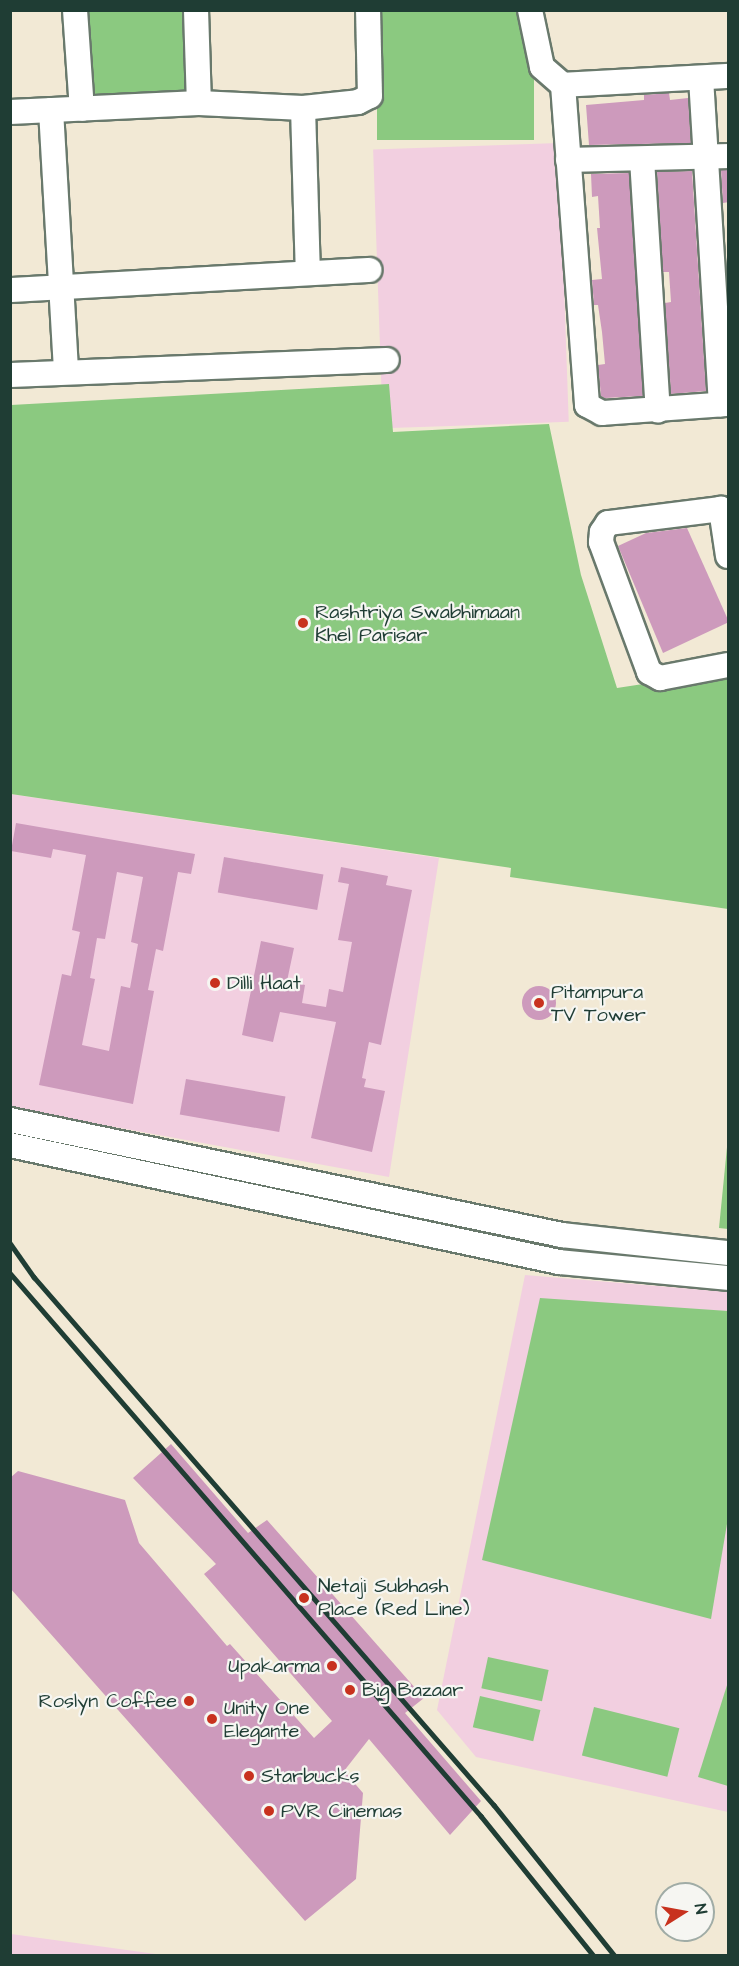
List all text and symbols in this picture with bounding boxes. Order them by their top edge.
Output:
place label: Rashtriya Swabhimaan Khel Parisar [315,600,520,647]
marker: Rashtriya Swabhimaan Khel Parisar [296,616,310,630]
place label: Dilli Haat [227,971,301,995]
marker: Dilli Haat [208,976,222,990]
place label: Pitampura TV Tower [551,980,646,1027]
marker: Pitampura TV Tower [532,996,546,1010]
place label: Netaji Subhash Place (Red Line) [318,1574,470,1621]
marker: Netaji Subhash Place (Red Line) [295,1589,313,1607]
place label: Upakarma [228,1654,320,1678]
marker: Upakarma [325,1659,339,1673]
place label: Big Bazaar [362,1678,463,1702]
marker: Big Bazaar [343,1683,357,1697]
place label: Roslyn Coffee [39,1689,177,1713]
marker: Roslyn Coffee [182,1694,196,1708]
place label: Unity One Elegante [224,1696,310,1743]
marker: Unity One Elegante [205,1712,219,1726]
place label: Starbucks [261,1764,360,1788]
marker: Starbucks [242,1769,256,1783]
place label: PVR Cinemas [281,1799,402,1823]
marker: PVR Cinemas [262,1804,276,1818]
north arrow [655,1882,715,1942]
text: N [689,1902,712,1916]

